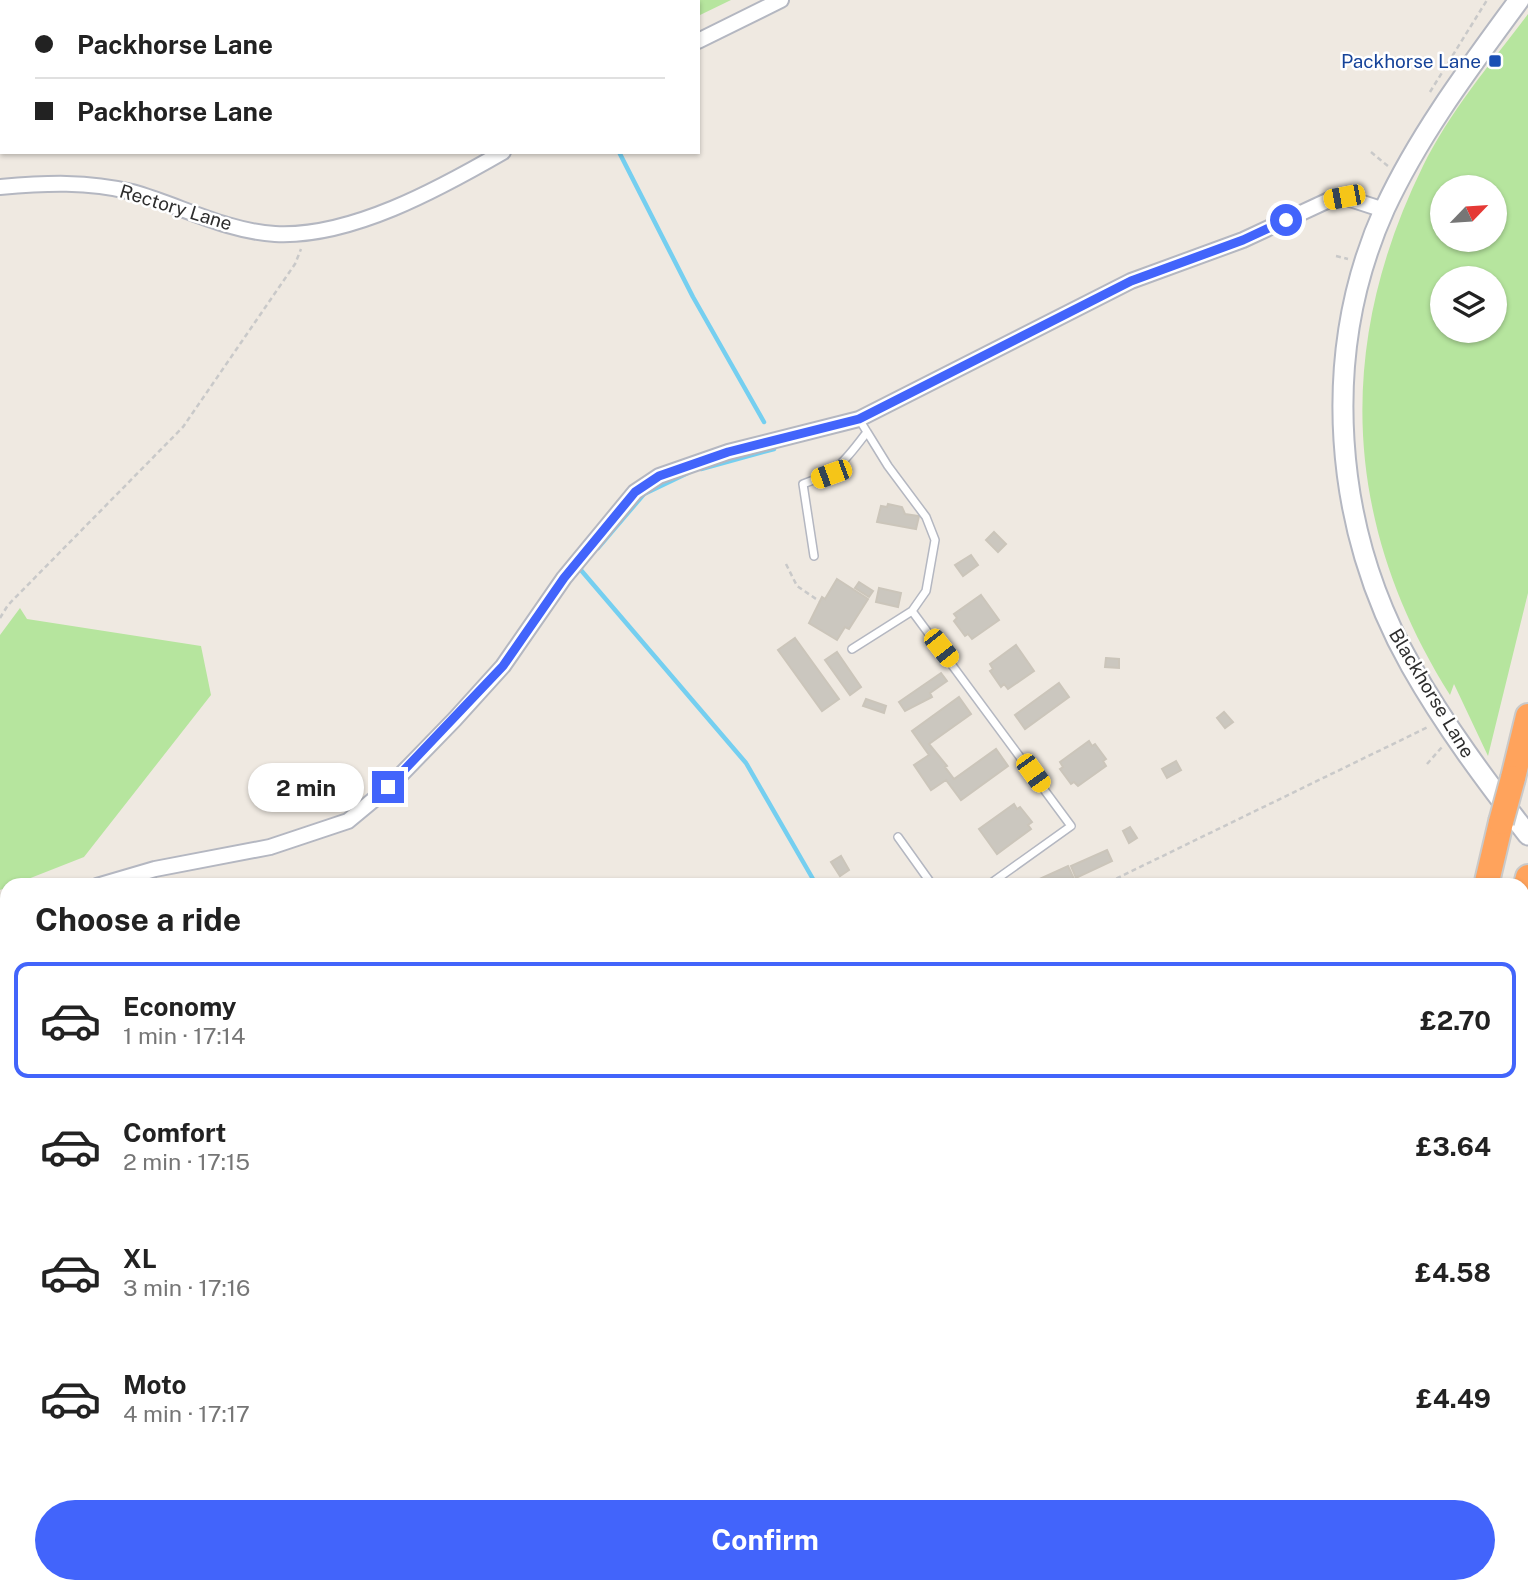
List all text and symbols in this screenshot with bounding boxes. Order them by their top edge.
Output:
text: Packhorse Lane [77,29,273,60]
place label: Packhorse Lane [1341,50,1481,72]
marker: Packhorse Lane [1487,53,1503,69]
text: Packhorse Lane [77,96,273,127]
north arrow [1430,175,1507,252]
map controls [1430,175,1507,343]
street label: Rectory Lane [117,179,235,235]
car [1322,183,1367,211]
route start [1270,204,1302,236]
button: layers [1430,266,1507,343]
car [808,457,855,491]
car [920,625,963,671]
street label: Blackhorse Lane [1385,625,1479,761]
car [1013,750,1054,796]
callout: 2 min [248,762,364,812]
route end [372,771,404,803]
text: 2 min [276,774,336,801]
text: Choose a ride [35,901,241,938]
icon: car [39,989,102,1052]
text: Economy [123,991,236,1022]
text: £2.70 [1420,1005,1491,1036]
text: 1 min · 17:14 [123,1022,245,1049]
icon: car [39,1115,102,1178]
text: Comfort [123,1117,226,1148]
text: £3.64 [1416,1131,1491,1162]
text: 2 min · 17:15 [123,1148,250,1175]
icon: car [39,1241,102,1304]
text: XL [123,1243,157,1274]
text: £4.58 [1415,1257,1491,1288]
text: 3 min · 17:16 [123,1274,250,1301]
icon: car [39,1367,102,1430]
text: Moto [123,1369,186,1400]
text: £4.49 [1416,1383,1491,1414]
text: 4 min · 17:17 [123,1400,250,1427]
button: Confirm [35,1500,1495,1580]

